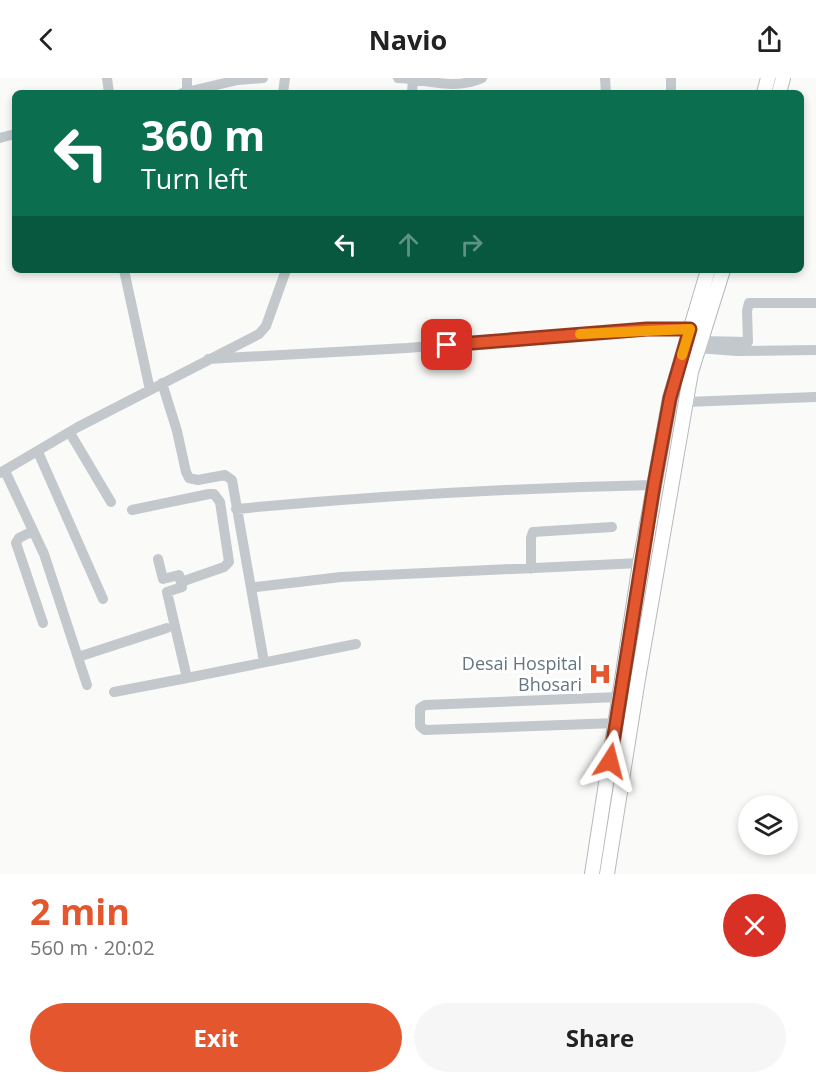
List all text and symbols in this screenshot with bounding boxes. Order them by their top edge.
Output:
text: Navio [369,21,447,58]
icon: back [30,23,63,56]
icon: share [753,23,786,56]
text: 360 m [141,106,265,163]
icon: left [42,114,120,192]
text: Turn left [141,160,248,197]
icon: left [329,228,362,261]
icon: ahead [392,228,425,261]
icon: right [455,228,488,261]
pin [421,319,472,370]
icon: arrive [430,328,463,361]
place label: Desai Hospital Bhosari [462,651,582,696]
hospital icon: Desai Hospital Bhosari [587,661,613,687]
position arrow [578,729,642,793]
map controls [738,795,798,855]
button: layers [738,795,798,855]
text: 2 min [30,887,130,936]
button: close [723,894,786,957]
text: 560 m · 20:02 [30,934,155,961]
button: Exit [30,1003,402,1072]
button: Share [414,1003,786,1072]

